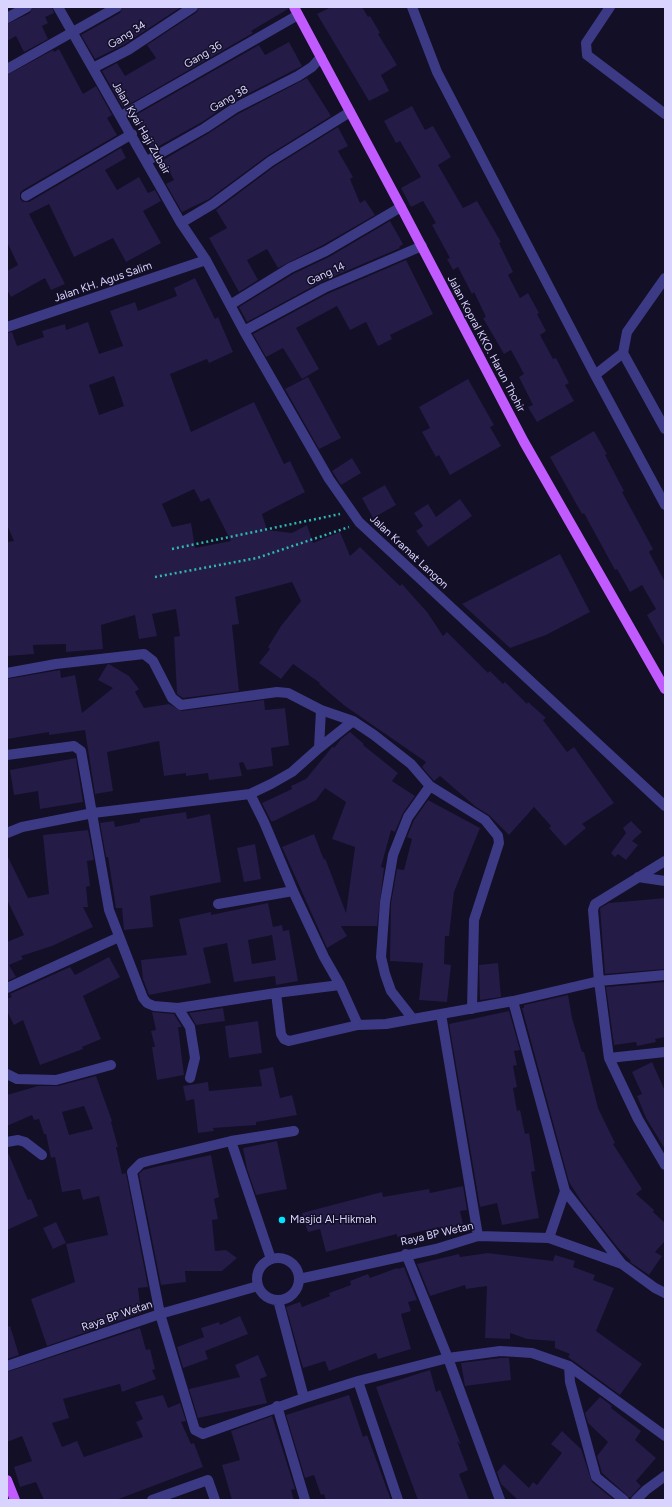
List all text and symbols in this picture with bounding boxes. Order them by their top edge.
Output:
street label: Gang 34 [106,18,148,52]
street label: Gang 36 [182,39,224,71]
street label: Jalan Kyai Haji Zubair [109,79,173,177]
street label: Gang 38 [208,83,250,115]
street label: Jalan KH. Agus Salim [52,259,154,305]
street label: Gang 14 [305,259,347,289]
street label: Jalan Kopral KKO. Harun Thohir [444,274,528,414]
street label: Jalan Kramat Langon [367,512,451,592]
place label: Masjid Al-Hikmah [290,1213,376,1227]
marker: Masjid Al-Hikmah [277,1215,287,1225]
street label: Raya BP Wetan [399,1219,475,1249]
street label: Raya BP Wetan [80,1298,154,1334]

